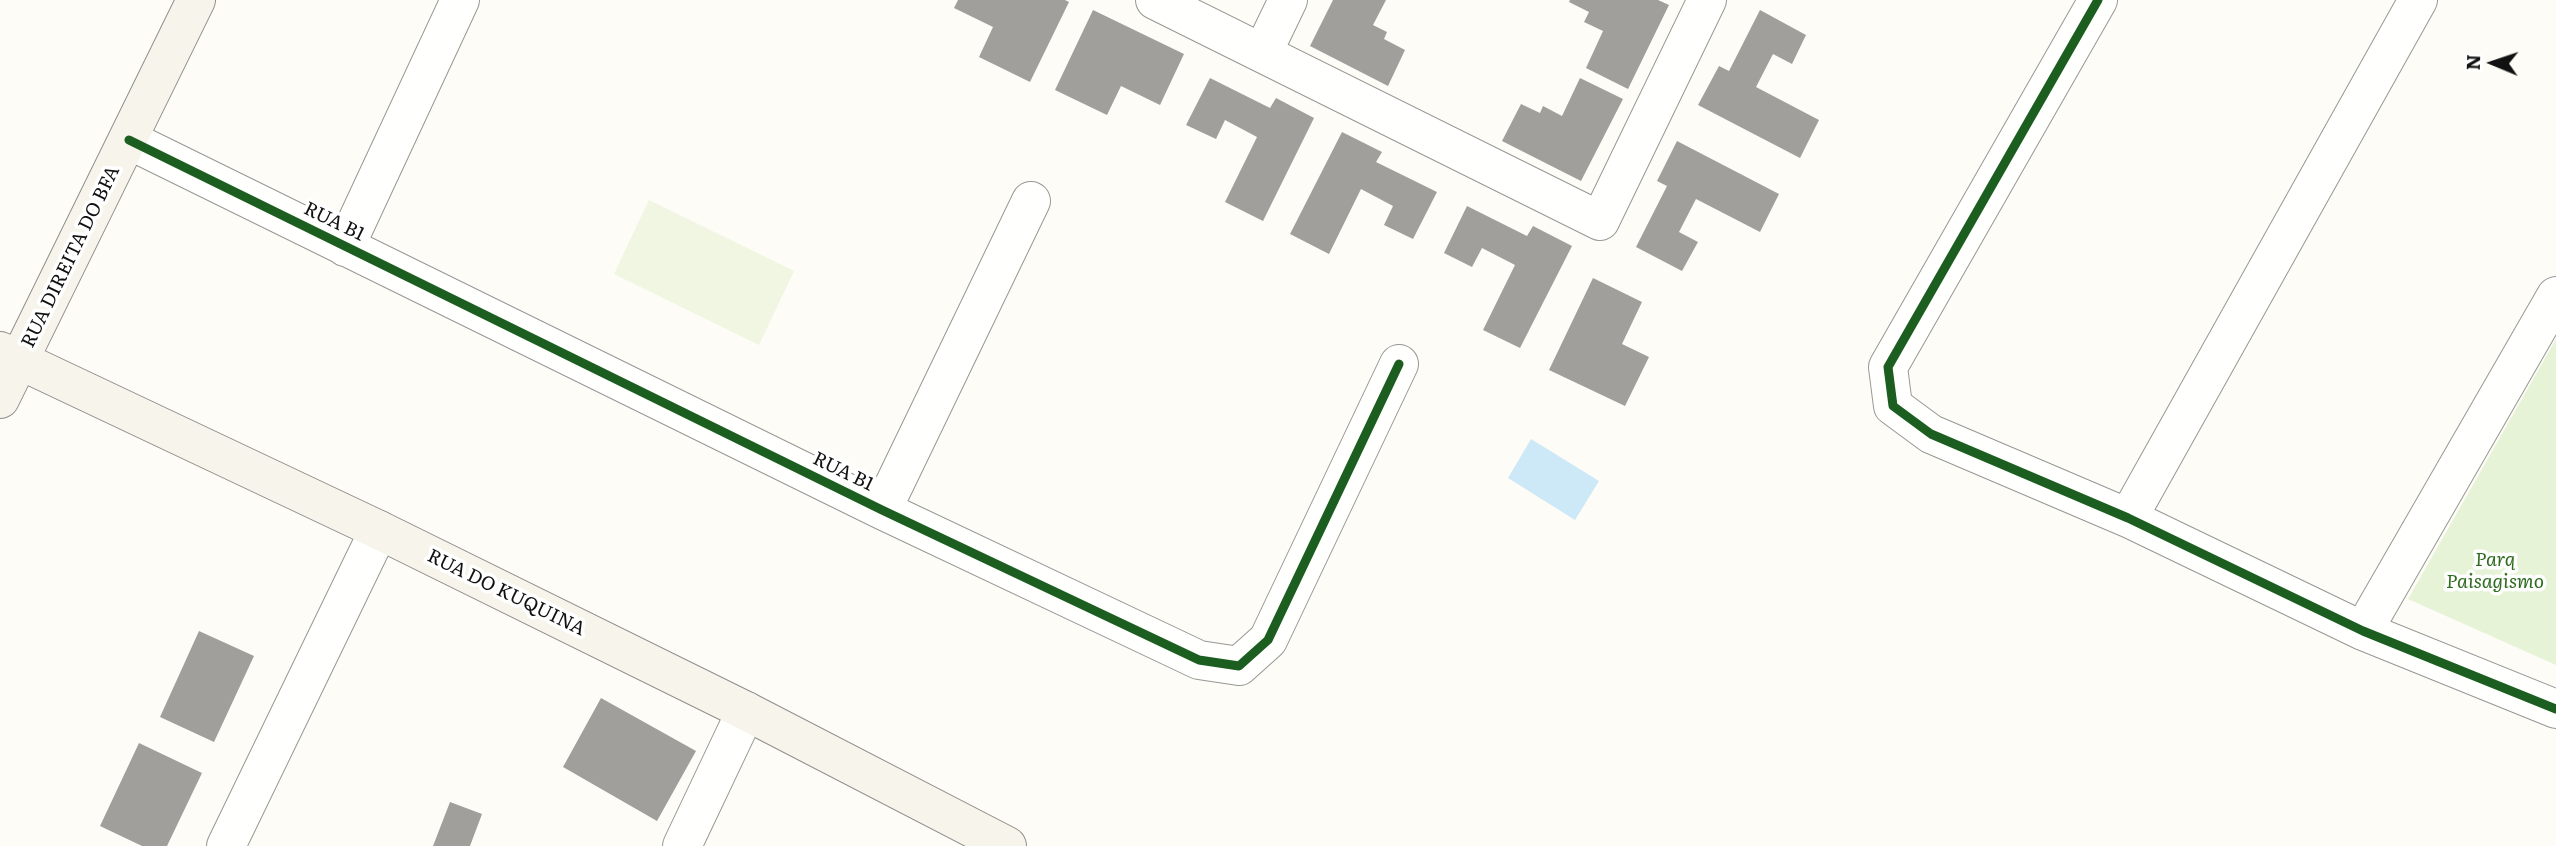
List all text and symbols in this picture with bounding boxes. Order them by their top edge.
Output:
north arrow [2458,28,2528,98]
text: N [2458,54,2486,71]
street label: RUA DIREITA DO BFA [17,162,125,352]
street label: RUA B1 [300,198,368,246]
street label: RUA B1 [809,448,877,496]
street label: RUA DO KUQUINA [423,545,589,641]
park label: Parq Paisagismo [2446,549,2544,593]

